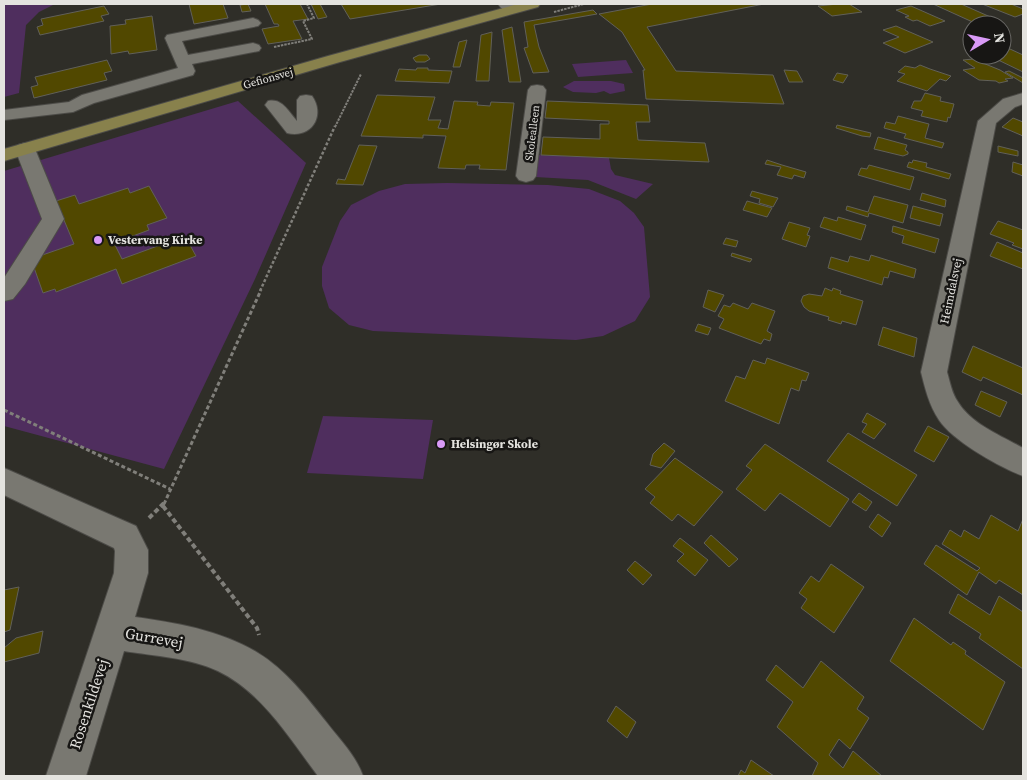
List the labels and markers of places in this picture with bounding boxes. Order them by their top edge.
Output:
place label: Vestervang Kirke [108,232,202,248]
marker: Vestervang Kirke [92,234,104,246]
place label: Helsingør Skole [451,436,538,452]
marker: Helsingør Skole [435,438,447,450]

